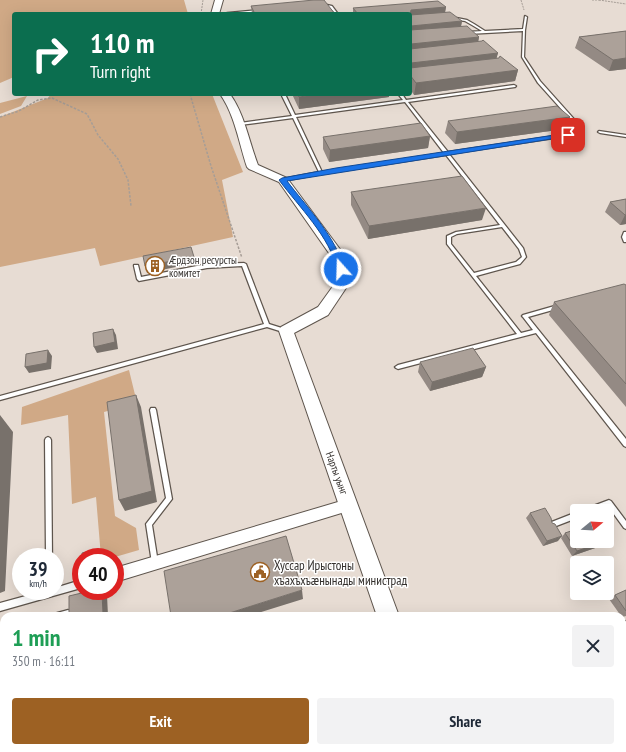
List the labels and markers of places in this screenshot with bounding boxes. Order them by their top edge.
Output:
pin [551,118,585,152]
place label: Æрдзон ресурсты комитет [168,253,237,280]
building icon: Æрдзон ресурсты комитет [144,255,166,277]
place label: Хуссар Ирыстоны хъахъхъæнынады министрад [274,557,407,589]
public building icon: Хуссар Ирыстоны хъахъхъæнынады министрад [249,561,271,583]

